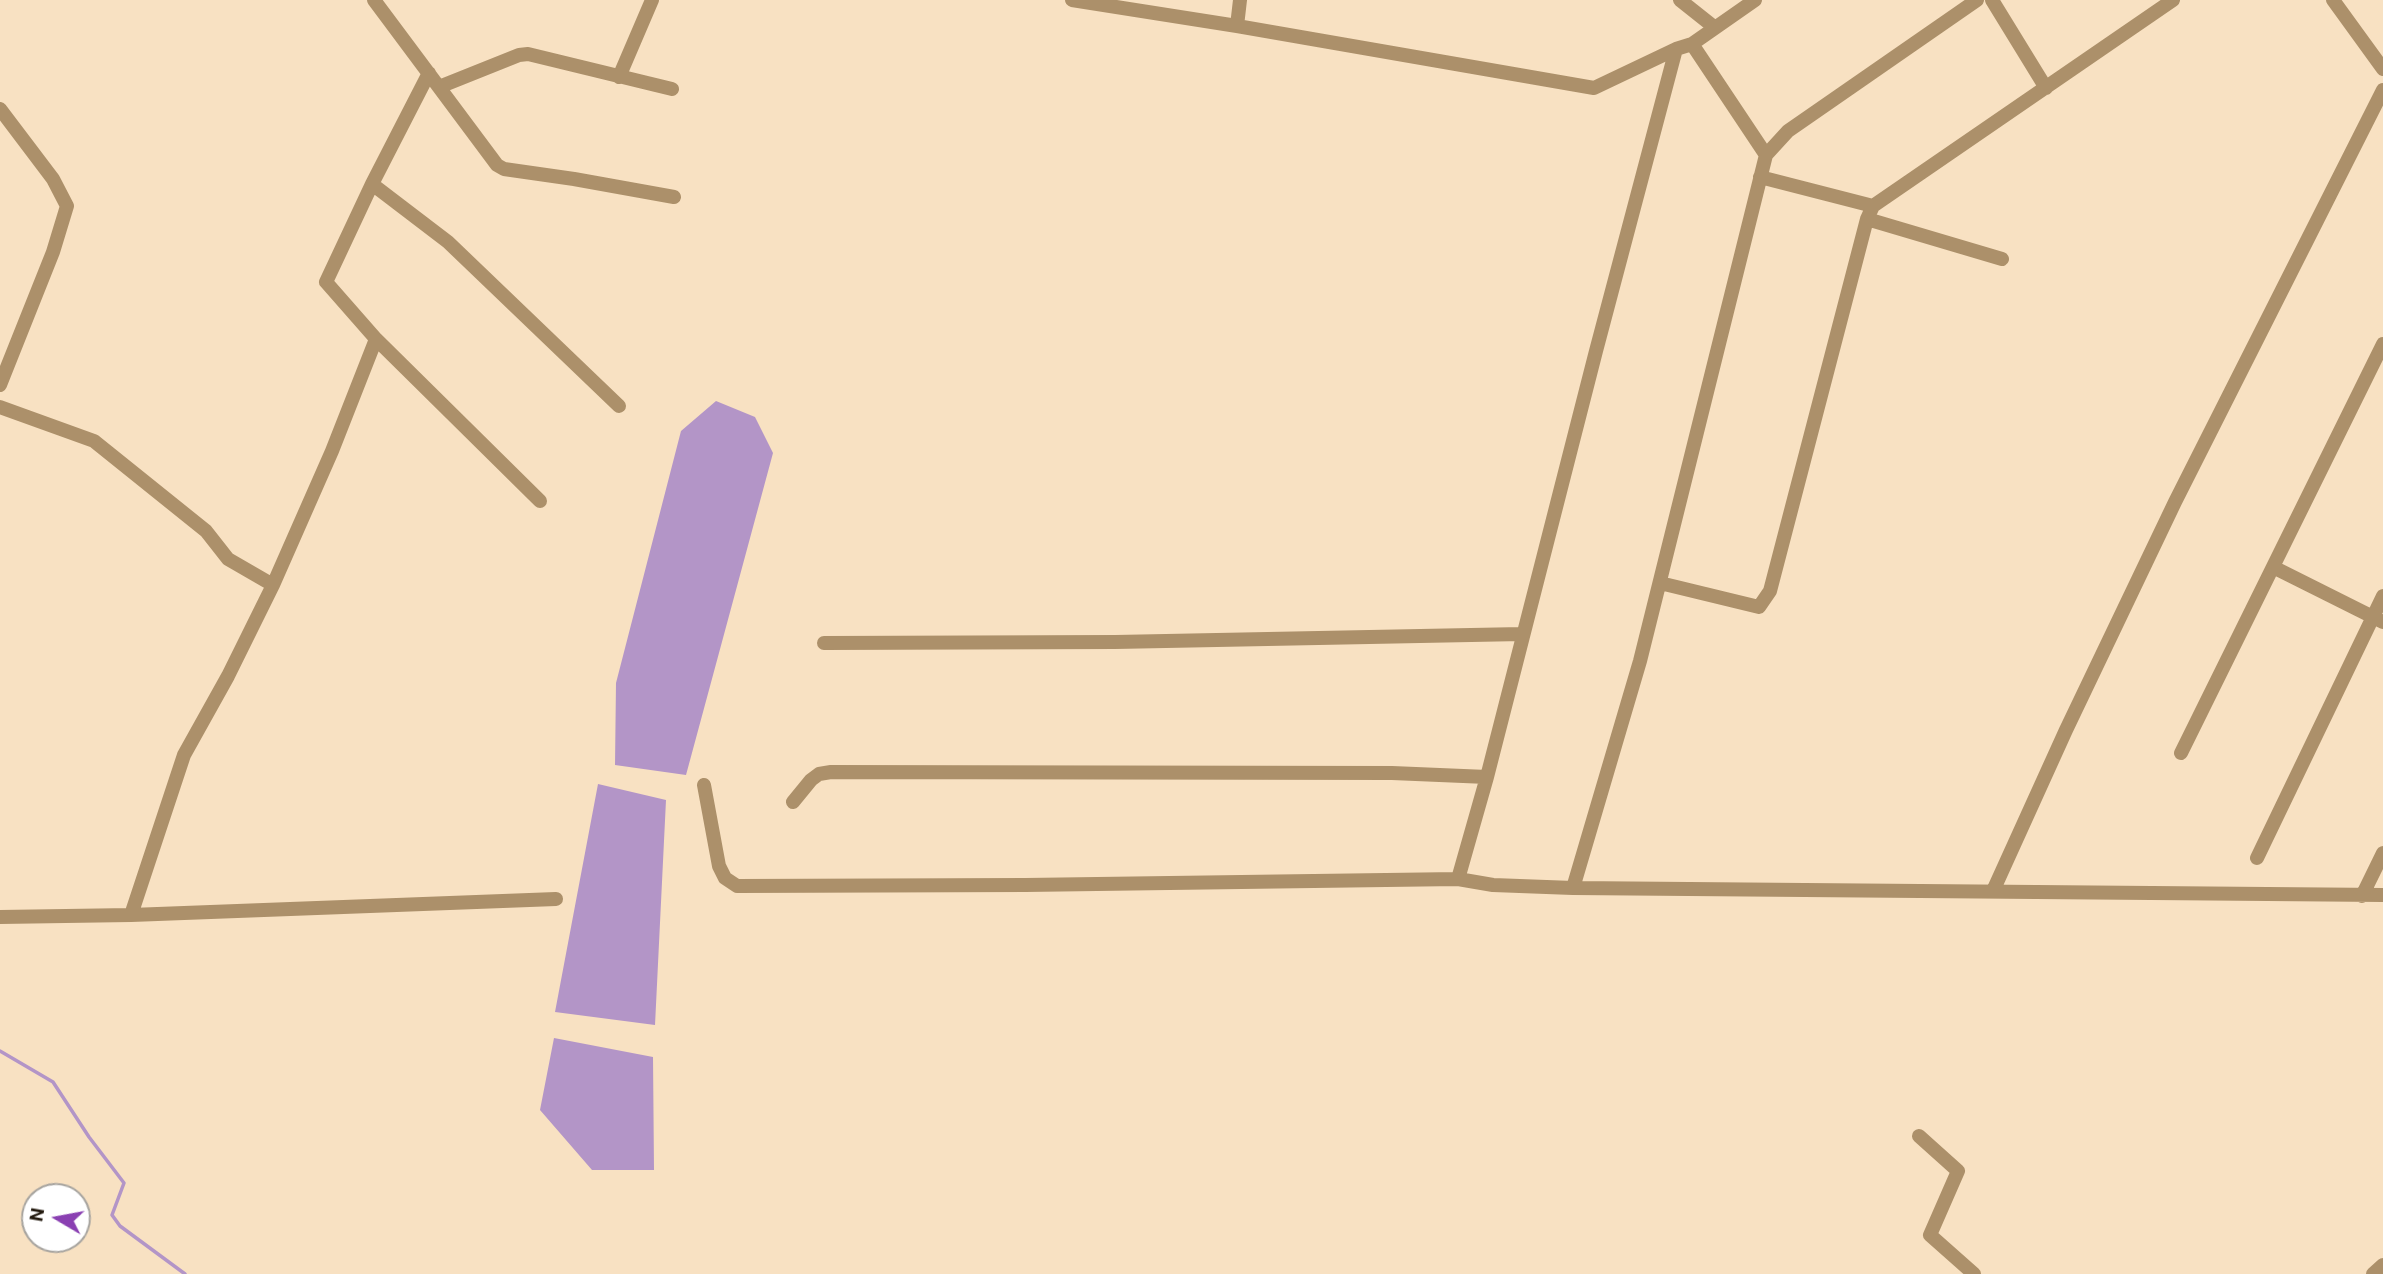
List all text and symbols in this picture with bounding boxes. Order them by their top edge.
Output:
north arrow [21,1183,91,1253]
text: N [24,1206,49,1223]

